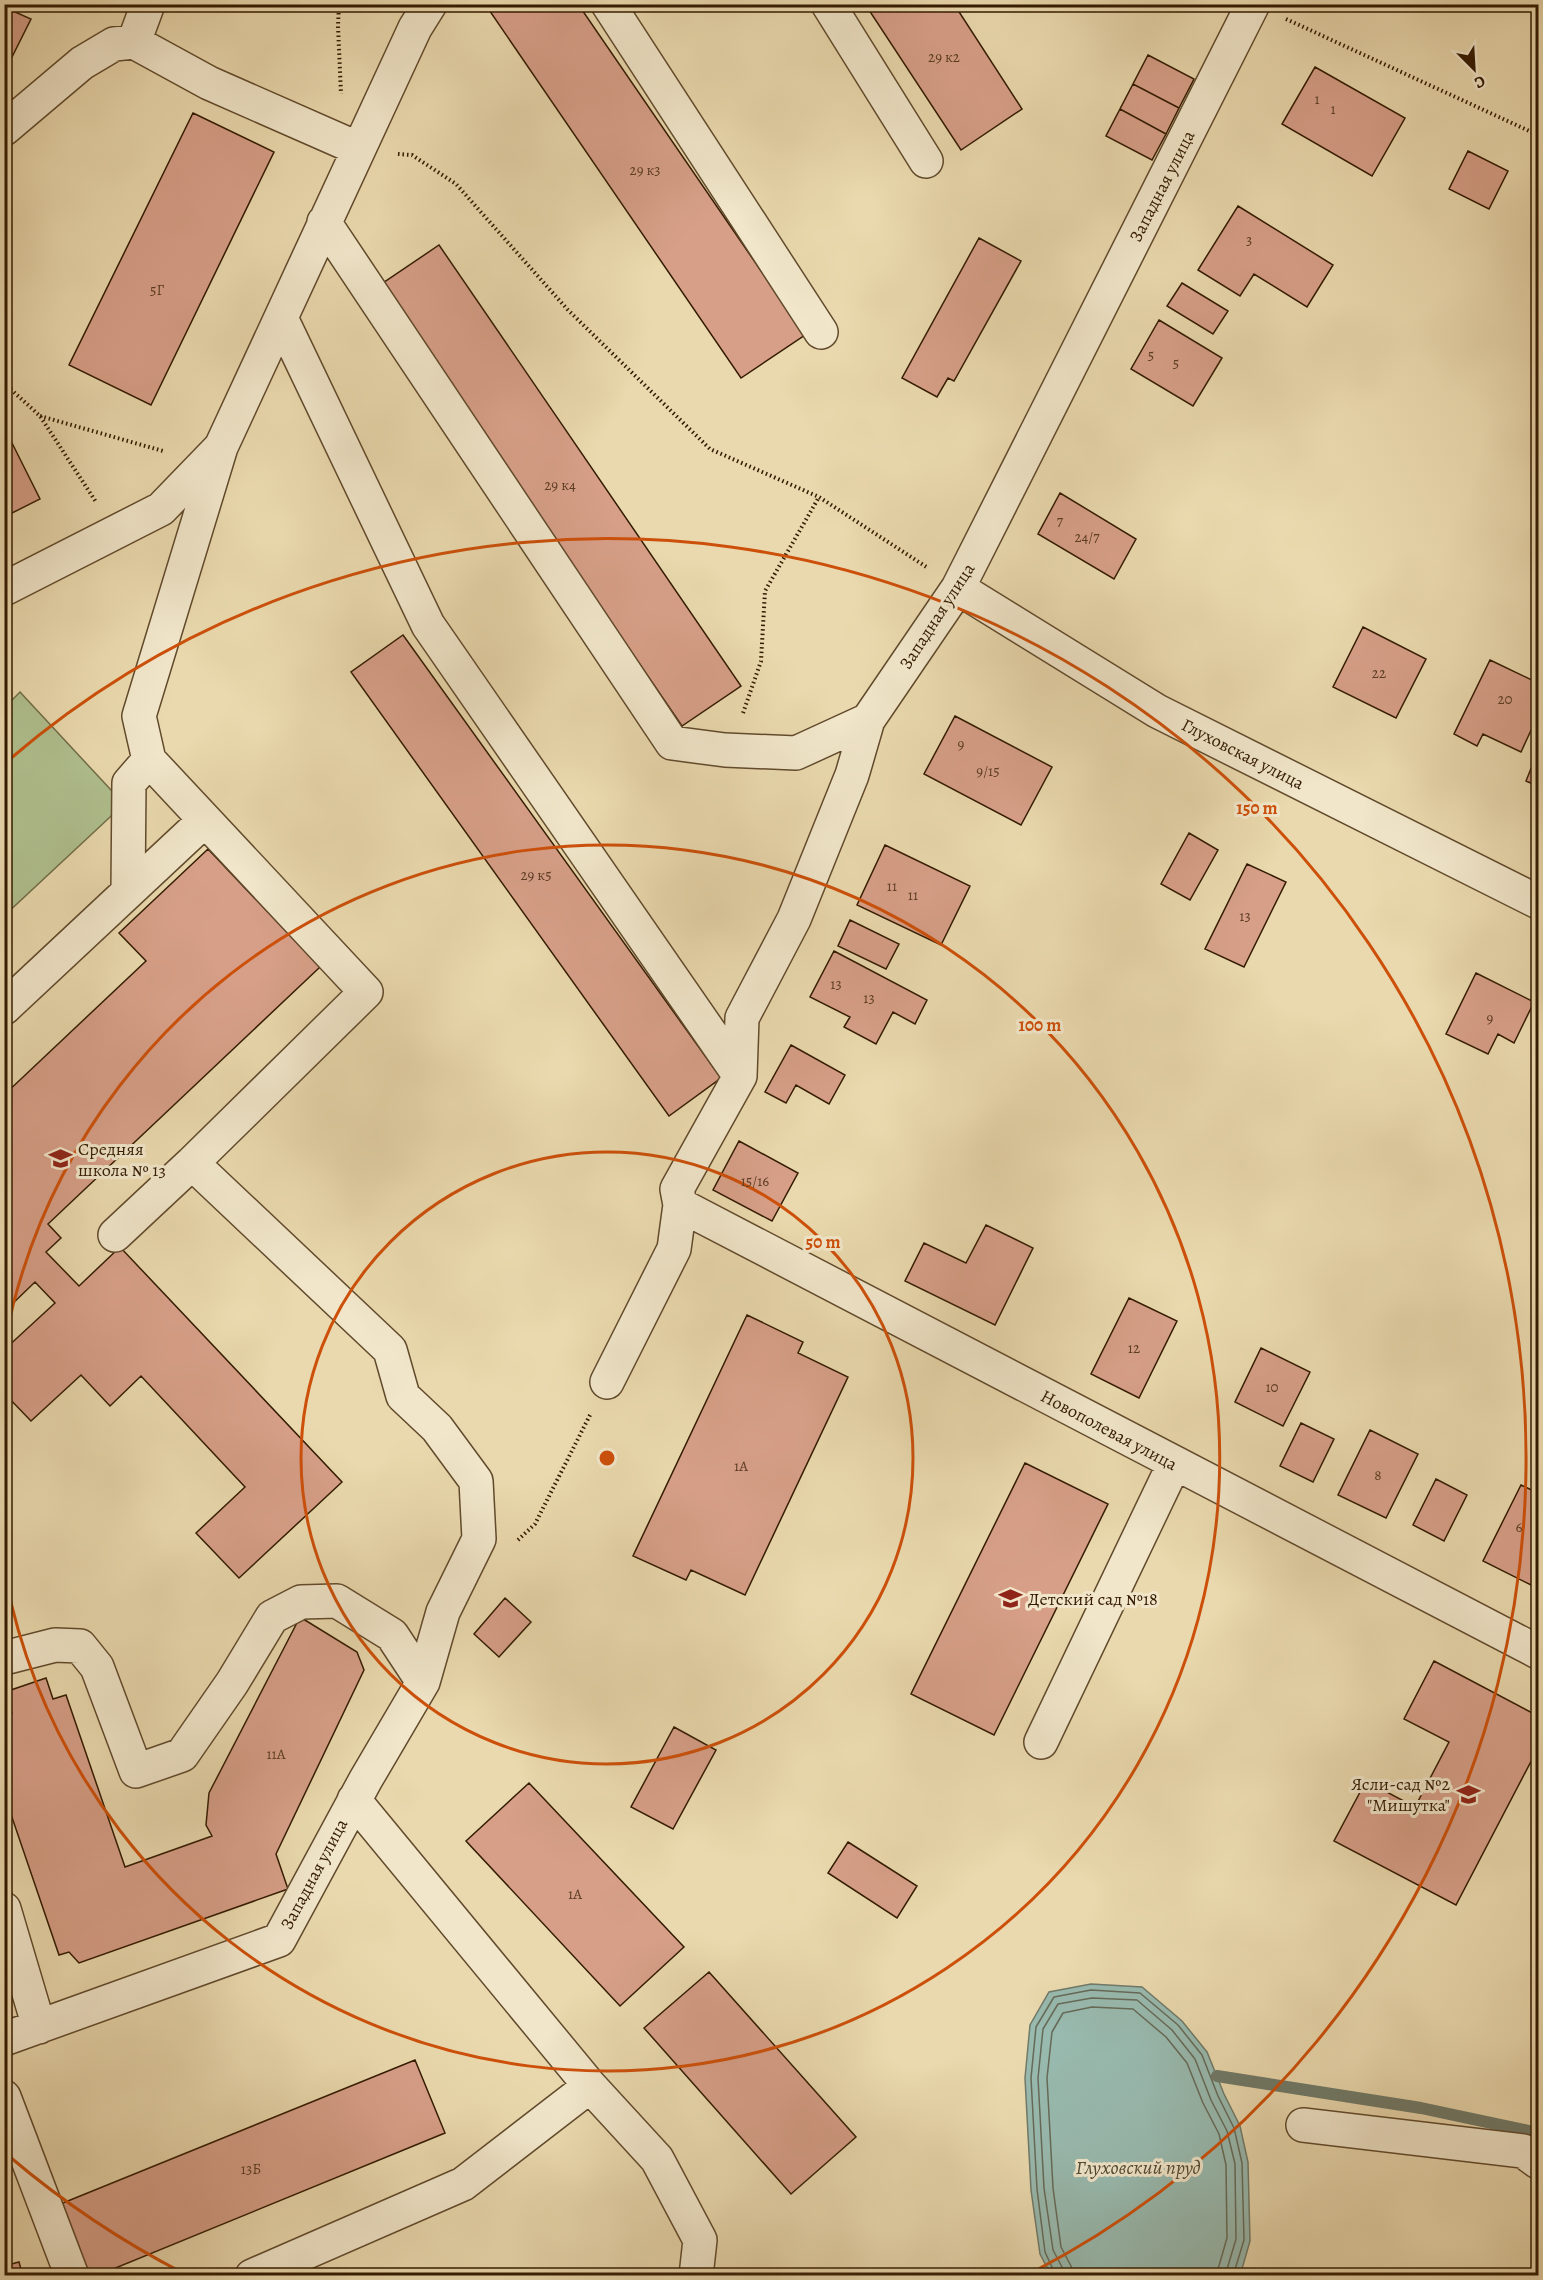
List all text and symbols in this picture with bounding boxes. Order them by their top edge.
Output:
north arrow [1444,39,1504,99]
house number: 29 к2 [928,47,960,67]
text: С [1471,70,1489,94]
house number: 1 [1314,89,1320,109]
house number: 1 [1330,99,1336,119]
street label: Западная улица [1124,126,1201,246]
house number: 29 к3 [630,160,660,180]
house number: 3 [1246,230,1252,250]
house number: 5Г [150,280,165,300]
house number: 5 [1148,345,1154,365]
house number: 5 [1173,353,1179,373]
house number: 29 к4 [544,475,576,495]
house number: 7 [1057,511,1064,531]
house number: 24/7 [1074,527,1100,547]
street label: Западная улица [894,558,981,674]
house number: 22 [1372,663,1386,683]
house number: 20 [1497,689,1513,709]
street label: Глуховская улица [1178,713,1309,796]
house number: 9 [958,734,965,754]
house number: 9/15 [976,761,1000,781]
text: 150 m [1236,796,1278,820]
house number: 29 к5 [520,865,552,885]
house number: 11 [887,876,897,896]
house number: 11 [908,885,918,905]
house number: 13 [1239,906,1251,926]
house number: 13 [830,974,842,994]
house number: 13 [863,988,875,1008]
house number: 9 [1487,1008,1494,1028]
text: 100 m [1019,1013,1061,1037]
place label: Средняя школа № 13 [78,1137,166,1182]
school or university icon: Средняя школа № 13 [47,1146,73,1172]
house number: 15/16 [741,1171,769,1191]
text: 50 m [806,1230,840,1254]
house number: 12 [1128,1338,1140,1358]
house number: 10 [1265,1377,1279,1397]
street label: Новополевая улица [1036,1384,1182,1476]
centre of rings [597,1448,617,1468]
house number: 1А [734,1456,748,1476]
house number: 8 [1374,1465,1382,1485]
house number: 6 [1516,1517,1523,1537]
school or university icon: Детский сад №18 [997,1586,1023,1612]
place label: Детский сад №18 [1028,1587,1158,1611]
house number: 11А [266,1744,286,1764]
place label: Ясли-сад №2 "Мишутка" [1351,1772,1450,1817]
school or university icon: Ясли-сад №2 "Мишутка" [1455,1781,1481,1807]
street label: Западная улица [275,1814,354,1934]
house number: 1А [568,1884,582,1904]
water label: Глуховский пруд [1075,2154,1201,2181]
house number: 13Б [241,2159,261,2179]

